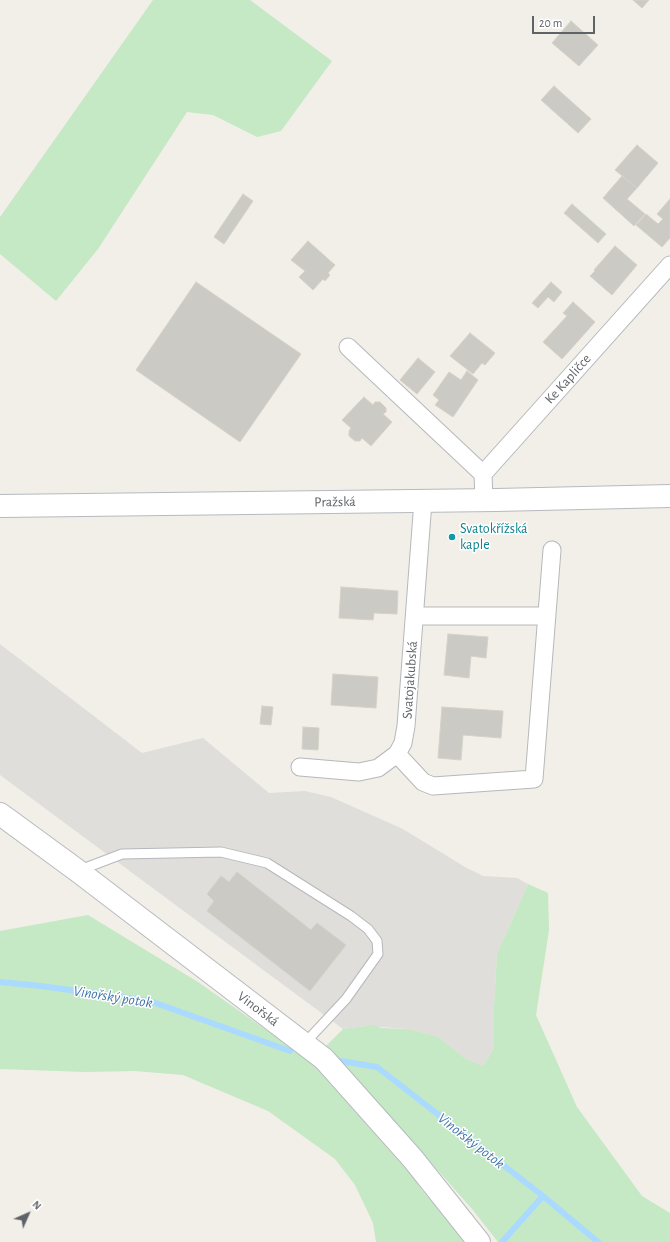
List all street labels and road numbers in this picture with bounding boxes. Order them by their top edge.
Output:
street label: Ke Kapličce [541,351,595,407]
street label: Pražská [314,493,356,511]
street label: Svatojakubská [399,640,421,720]
street label: Vinořská [234,988,282,1030]

